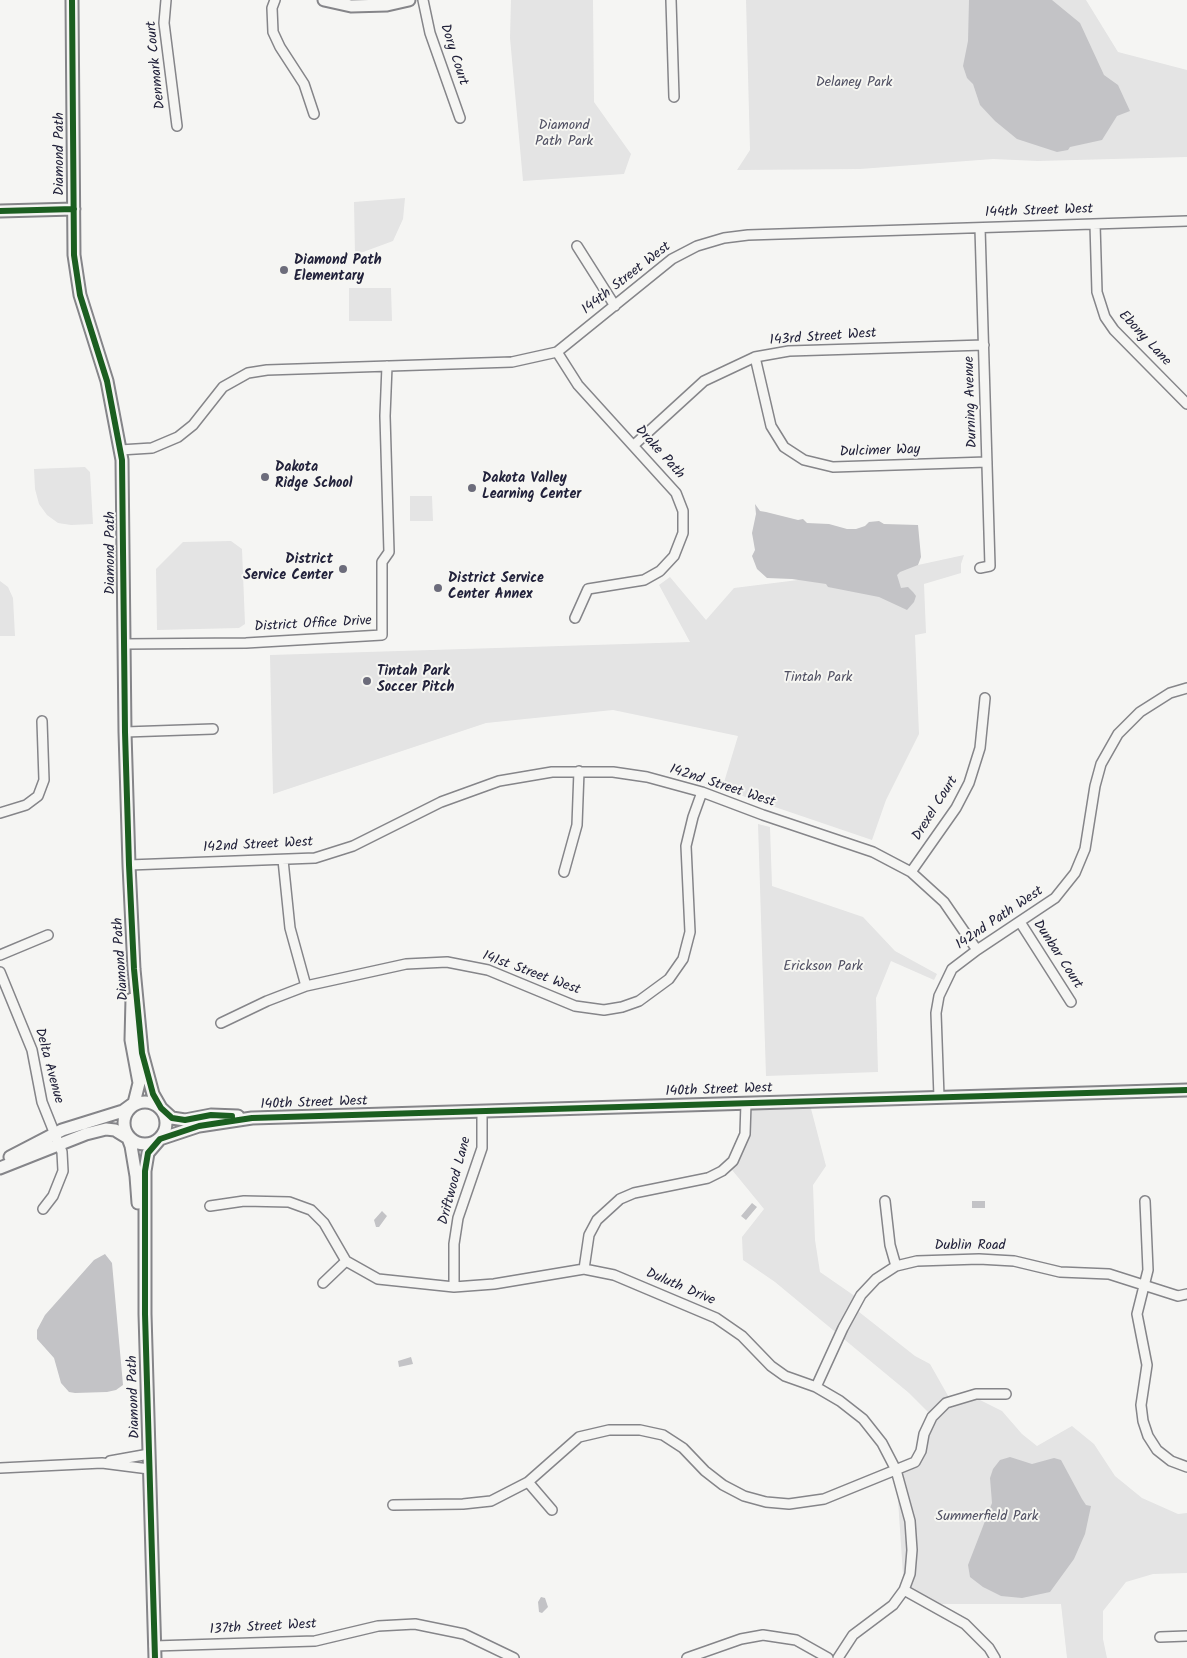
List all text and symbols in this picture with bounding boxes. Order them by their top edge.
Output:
street label: Denmark Court [144,20,170,110]
street label: Dory Court [435,22,471,88]
park label: Delaney Park [816,76,892,92]
street label: Diamond Path [53,112,69,196]
park label: Diamond Path Park [535,119,593,152]
street label: 144th Street West [985,202,1093,222]
street label: 144th Street West [579,239,675,319]
place label: Diamond Path Elementary [294,254,382,286]
marker: Diamond Path Elementary [278,264,290,276]
street label: Ebony Lane [1114,308,1174,370]
street label: 143rd Street West [769,326,877,350]
street label: Durning Avenue [962,356,982,448]
street label: Drake Path [631,423,687,483]
street label: Dulcimer Way [839,442,921,462]
place label: Dakota Ridge School [275,461,353,494]
marker: Dakota Ridge School [259,471,271,483]
place label: Dakota Valley Learning Center [482,472,581,504]
marker: Dakota Valley Learning Center [466,482,478,494]
street label: Diamond Path [104,511,120,595]
place label: District Service Center [243,553,333,586]
marker: District Service Center [337,563,349,575]
place label: District Service Center Annex [448,572,544,604]
marker: District Service Center Annex [432,582,444,594]
street label: District Office Drive [254,614,372,636]
place label: Tintah Park Soccer Pitch [377,665,454,698]
park label: Tintah Park [784,671,852,687]
marker: Tintah Park Soccer Pitch [361,675,373,687]
street label: 142nd Street West [667,762,777,812]
street label: Drexel Court [910,774,962,844]
street label: 142nd Street West [203,835,313,857]
street label: 142nd Path West [953,884,1047,954]
street label: Diamond Path [111,917,133,1001]
street label: Dunbar Court [1028,917,1086,993]
street label: 141st Street West [480,948,582,1000]
park label: Erickson Park [783,960,863,976]
street label: Delta Avenue [30,1026,66,1106]
street label: 140th Street West [665,1081,773,1101]
street label: 140th Street West [260,1094,368,1114]
street label: Driftwood Lane [436,1135,476,1227]
street label: Dublin Road [934,1239,1006,1255]
street label: Duluth Drive [643,1266,717,1310]
street label: Diamond Path [125,1355,145,1439]
park label: Summerfield Park [936,1510,1038,1526]
street label: 137th Street West [209,1617,317,1639]

